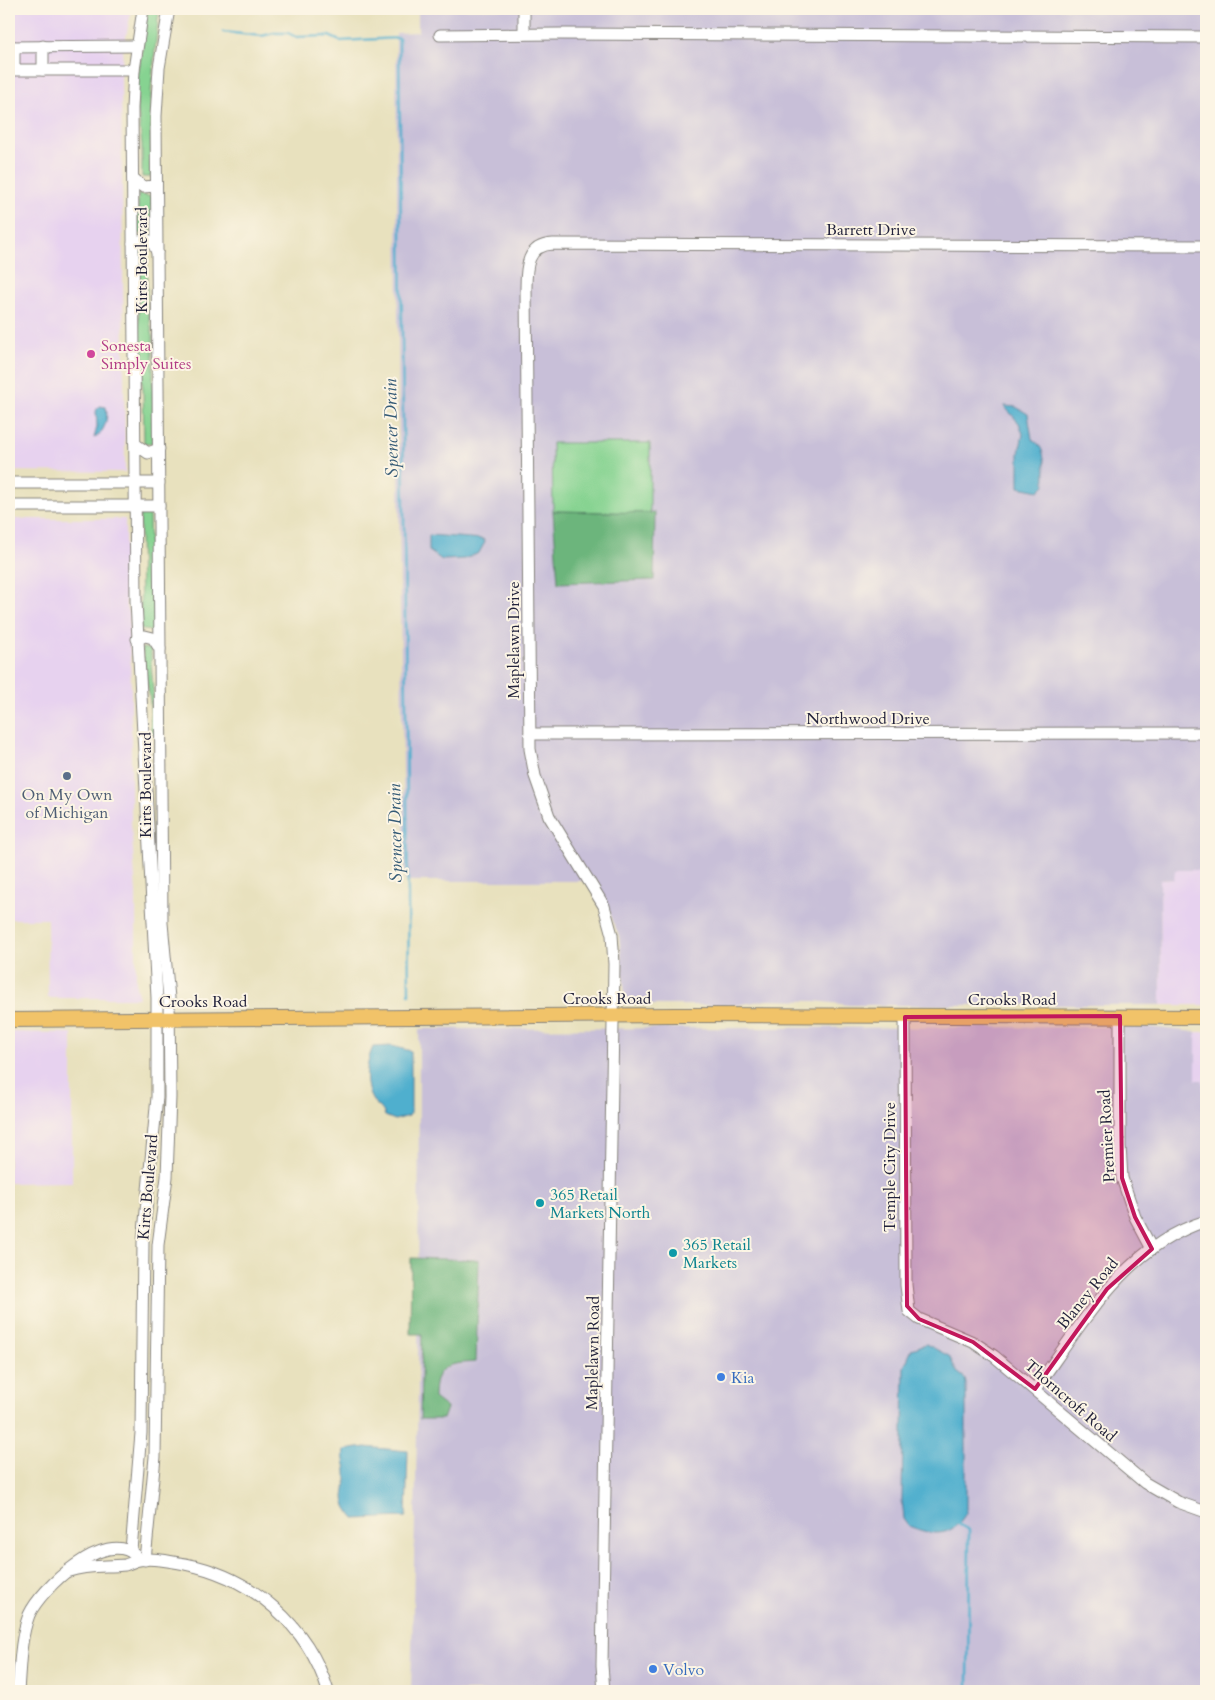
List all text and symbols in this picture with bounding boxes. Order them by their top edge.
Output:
street label: Kirts Boulevard [131,207,153,313]
street label: Barrett Drive [826,219,916,241]
place label: Sonesta Simply Suites [101,335,191,375]
marker: Sonesta Simply Suites [85,348,97,360]
water label: Spencer Drain [378,378,405,478]
street label: Maplelawn Drive [503,581,525,699]
street label: Northwood Drive [806,708,930,730]
street label: Kirts Boulevard [135,732,157,838]
marker: On My Own of Michigan [61,770,73,782]
water label: Spencer Drain [382,783,409,883]
place label: On My Own of Michigan [22,784,112,824]
street label: Crooks Road [563,988,652,1010]
street label: Crooks Road [968,989,1057,1011]
street label: Crooks Road [159,991,248,1013]
street label: Premier Road [1094,1088,1120,1183]
street label: Temple City Drive [879,1102,901,1232]
street label: Kirts Boulevard [132,1133,164,1241]
place label: 365 Retail Markets North [550,1184,651,1224]
marker: 365 Retail Markets North [534,1197,546,1209]
place label: 365 Retail Markets [683,1234,751,1274]
marker: 365 Retail Markets [667,1247,679,1259]
street label: Blaney Road [1052,1253,1124,1334]
street label: Maplelawn Road [581,1295,605,1410]
street label: Thorncroft Road [1020,1355,1121,1447]
place label: Kia [731,1367,754,1389]
marker: Kia [715,1371,727,1383]
place label: Volvo [663,1659,705,1681]
marker: Volvo [647,1663,659,1675]

